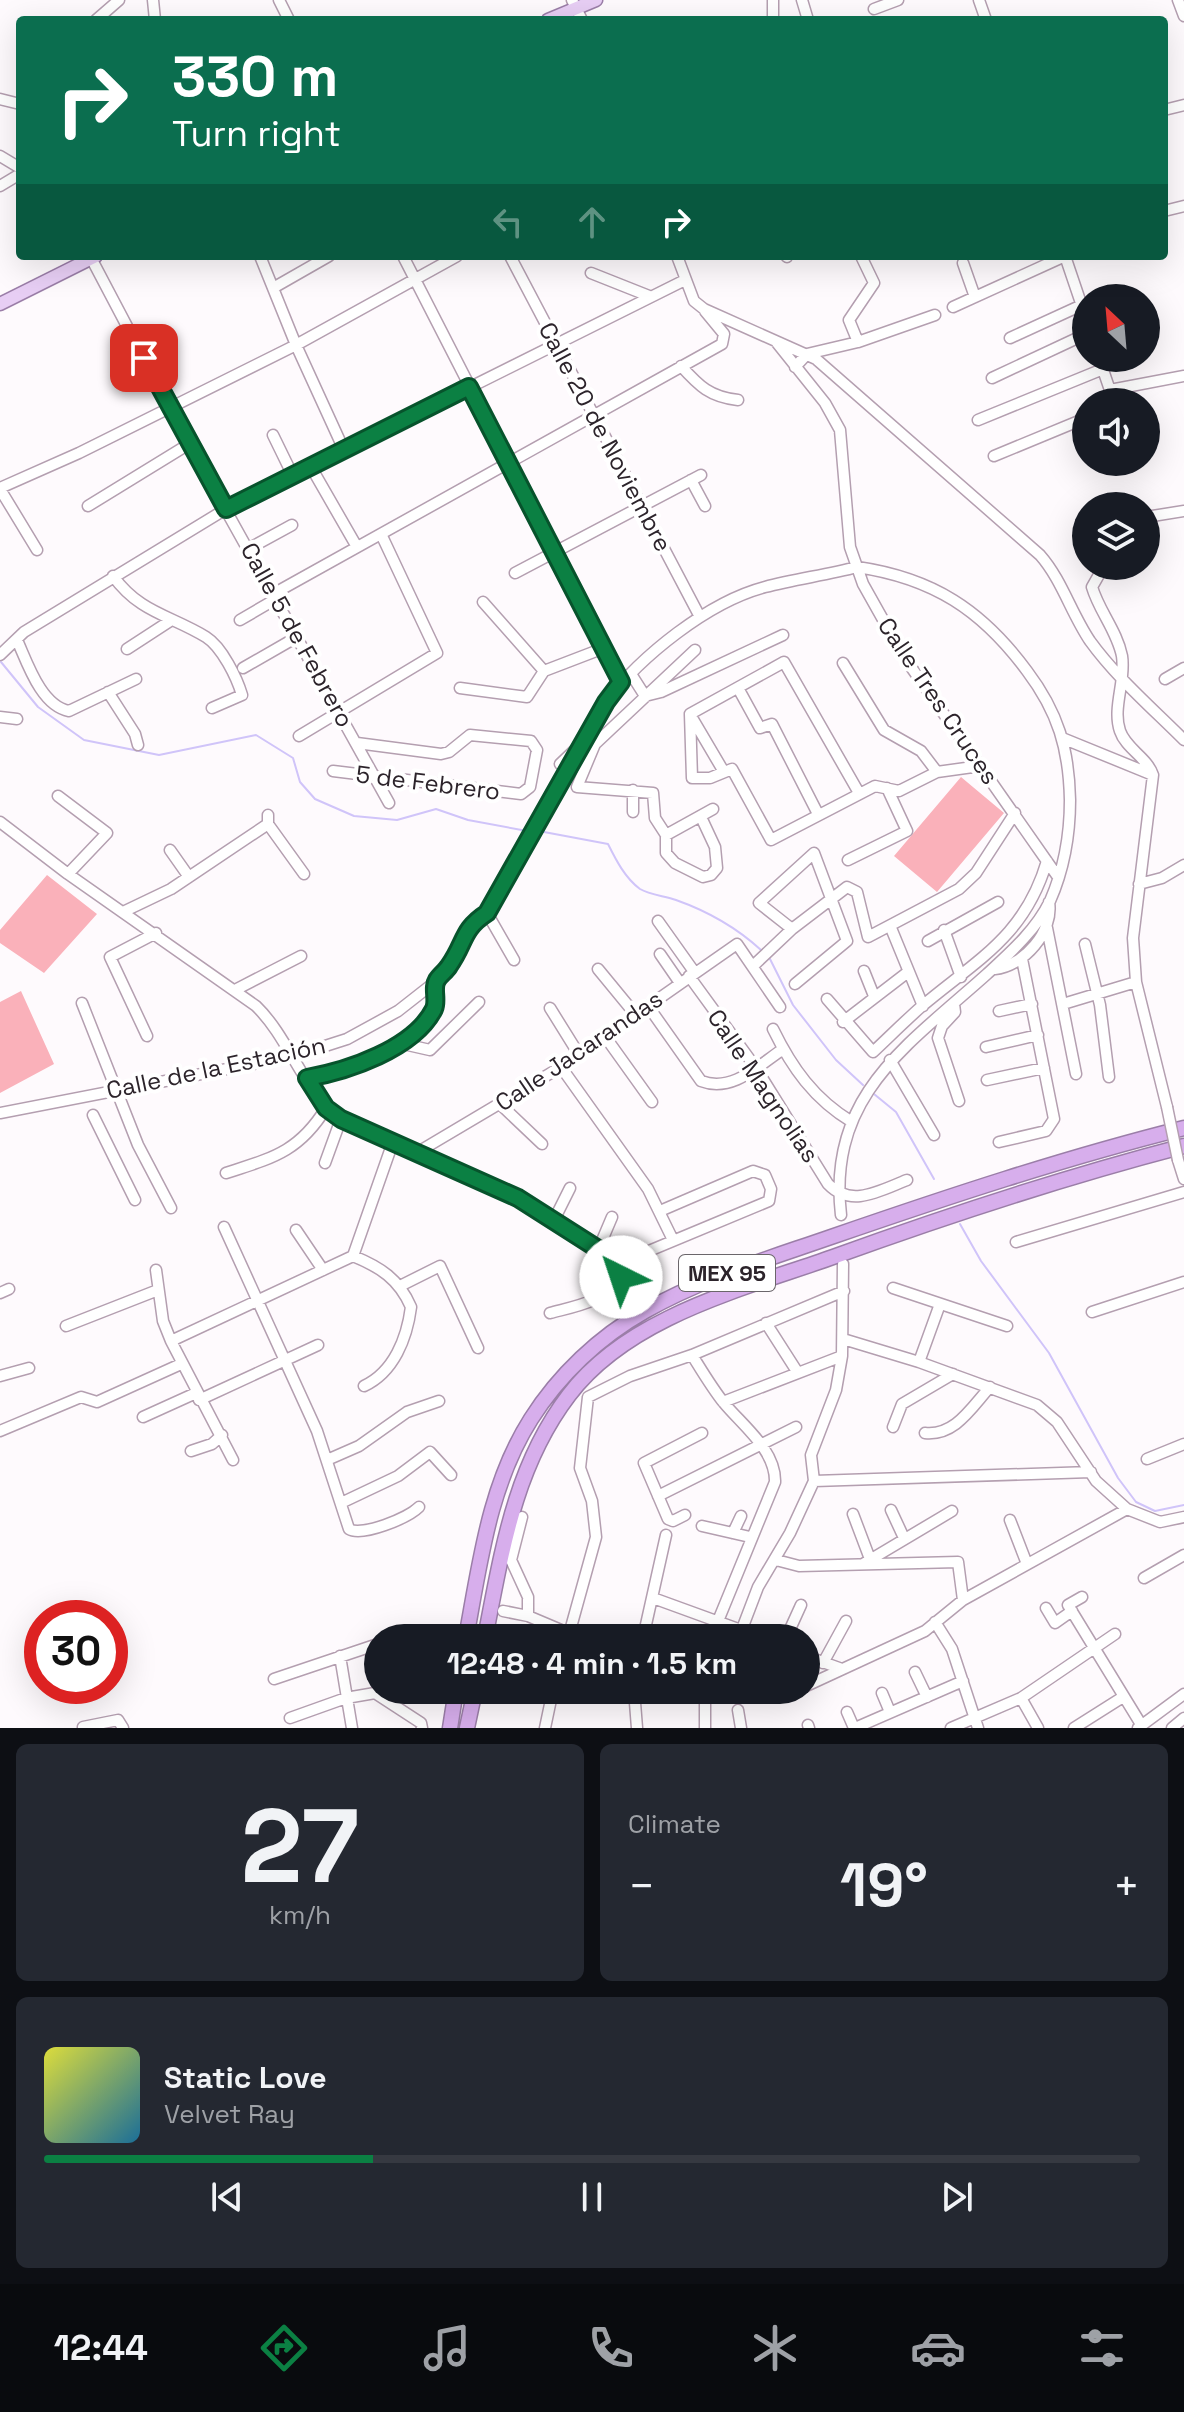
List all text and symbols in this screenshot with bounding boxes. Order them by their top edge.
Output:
text: 330 m [172,41,338,112]
icon: right [40,48,144,152]
text: Turn right [172,111,341,157]
icon: left [486,200,530,244]
icon: ahead [570,200,614,244]
icon: right [654,200,698,244]
north arrow [1072,284,1160,372]
map controls [1072,284,1160,580]
street label: Calle 20 de Noviembre [532,317,679,557]
pin [110,324,178,392]
icon: arrive [122,336,166,380]
button: sound [1072,388,1160,476]
button: layers [1072,492,1160,580]
street label: Calle 5 de Febrero [234,537,361,733]
street label: Calle Tres Cruces [871,611,1006,790]
street label: 5 de Febrero [354,758,502,807]
street label: Calle Jacarandas [489,983,668,1118]
street label: Calle Magnolias [701,1003,826,1168]
street label: Calle de la Estación [104,1029,328,1106]
position arrow [579,1235,663,1319]
road number: MEX 95 [679,1255,775,1291]
speed limit sign: 30 [24,1600,128,1704]
text: 12:48 · 4 min · 1.5 km [447,1644,737,1683]
text: 27 [241,1780,359,1912]
text: Climate [628,1807,721,1841]
text: 19° [840,1847,928,1924]
text: − [628,1858,655,1914]
text: + [1113,1858,1140,1914]
text: km/h [269,1898,331,1932]
text: Static Love [164,2058,327,2097]
text: Velvet Ray [164,2097,295,2131]
icon: previous [205,2175,249,2219]
icon: pause [570,2175,614,2219]
icon: next [935,2175,979,2219]
icon: directions [256,2320,312,2376]
icon: music [419,2320,475,2376]
icon: phone [583,2320,639,2376]
icon: climate [747,2320,803,2376]
icon: car [910,2320,966,2376]
icon: filters [1074,2320,1130,2376]
text: 12:44 [54,2325,148,2371]

